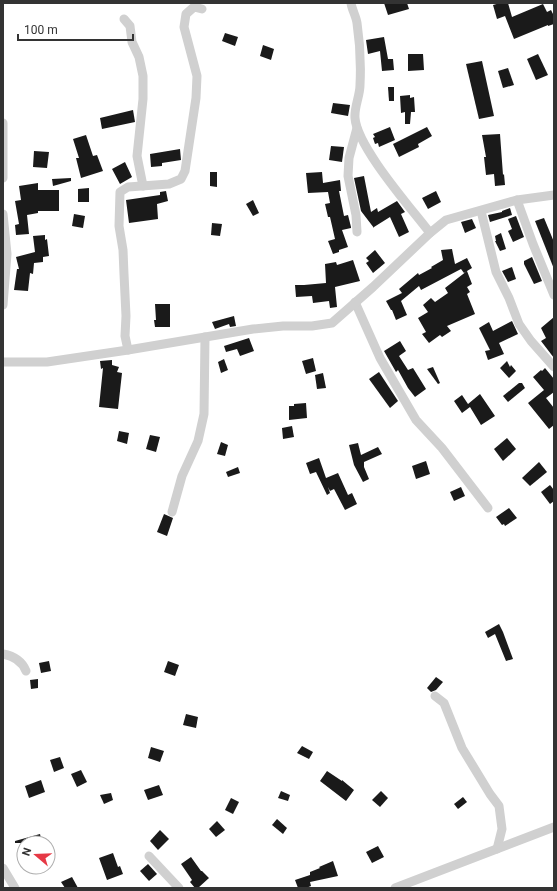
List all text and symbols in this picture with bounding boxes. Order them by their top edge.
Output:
scale bar [18,16,133,42]
text: 100 m [24,23,58,37]
north arrow [16,835,56,875]
text: N [20,846,35,858]

